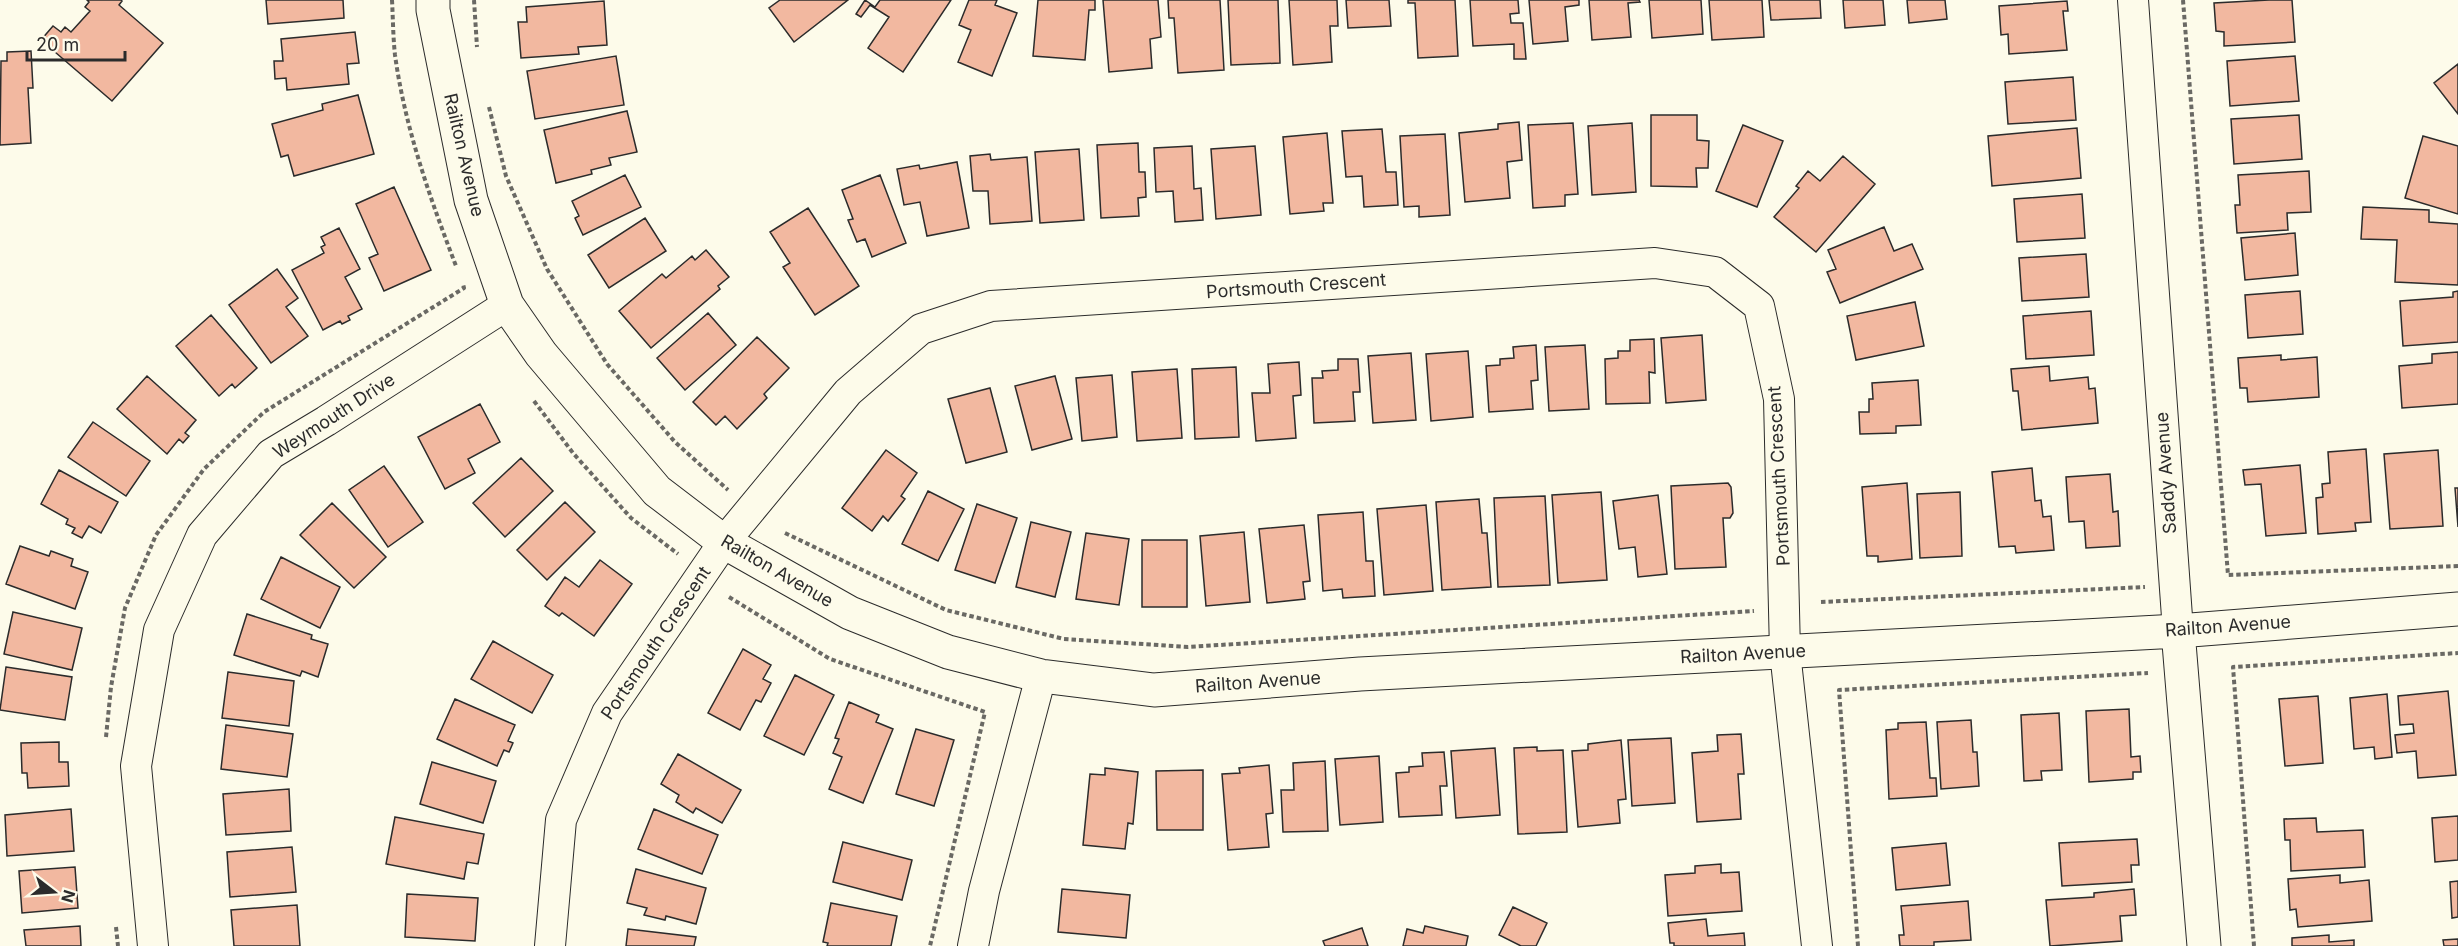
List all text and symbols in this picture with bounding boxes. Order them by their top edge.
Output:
scale bar [27,24,124,62]
text: 20 m [36,34,79,55]
street label: Railton Avenue [440,91,489,219]
street label: Portsmouth Crescent [1205,269,1387,302]
street label: Weymouth Drive [269,369,398,463]
street label: Portsmouth Crescent [1763,385,1794,567]
street label: Saddy Avenue [2151,411,2180,535]
street label: Railton Avenue [717,530,837,611]
street label: Portsmouth Crescent [597,562,715,723]
street label: Railton Avenue [2164,611,2292,640]
street label: Railton Avenue [1679,640,1806,667]
street label: Railton Avenue [1194,667,1322,696]
north arrow [24,862,84,922]
text: N [57,888,80,905]

